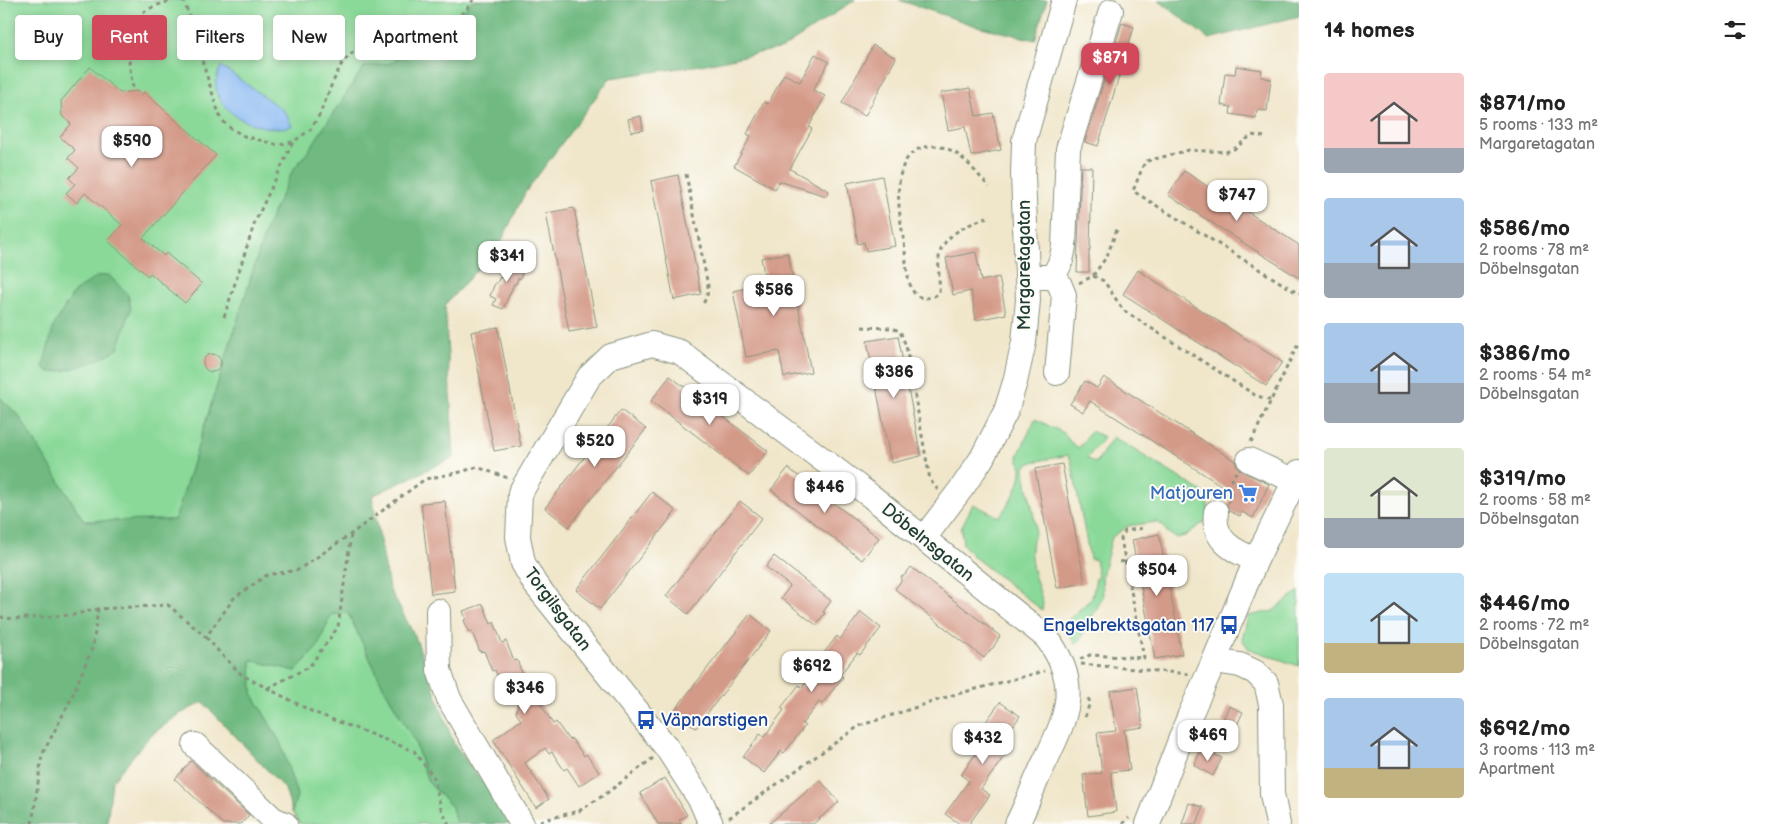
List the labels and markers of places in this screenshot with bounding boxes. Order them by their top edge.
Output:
pin: $871 [1080,42,1140,85]
pin: $590 [102,126,162,168]
pin: $747 [1207,180,1267,222]
pin: $341 [477,240,537,283]
pin: $586 [744,274,804,317]
pin: $386 [864,356,924,399]
pin: $319 [680,384,740,426]
pin: $520 [565,426,625,468]
pin: $446 [795,472,855,514]
supermarket icon: Matjouren [1237,482,1259,504]
place label: Matjouren [1150,483,1233,504]
pin: $504 [1127,554,1187,597]
bus stop icon: Engelbrektsgatan 117 [1218,614,1240,636]
place label: Engelbrektsgatan 117 [1043,615,1214,636]
pin: $692 [782,650,842,693]
pin: $346 [495,672,555,715]
bus stop icon: Väpnarstigen [635,709,657,731]
place label: Väpnarstigen [661,710,768,731]
pin: $469 [1178,720,1238,762]
pin: $432 [953,722,1013,765]

